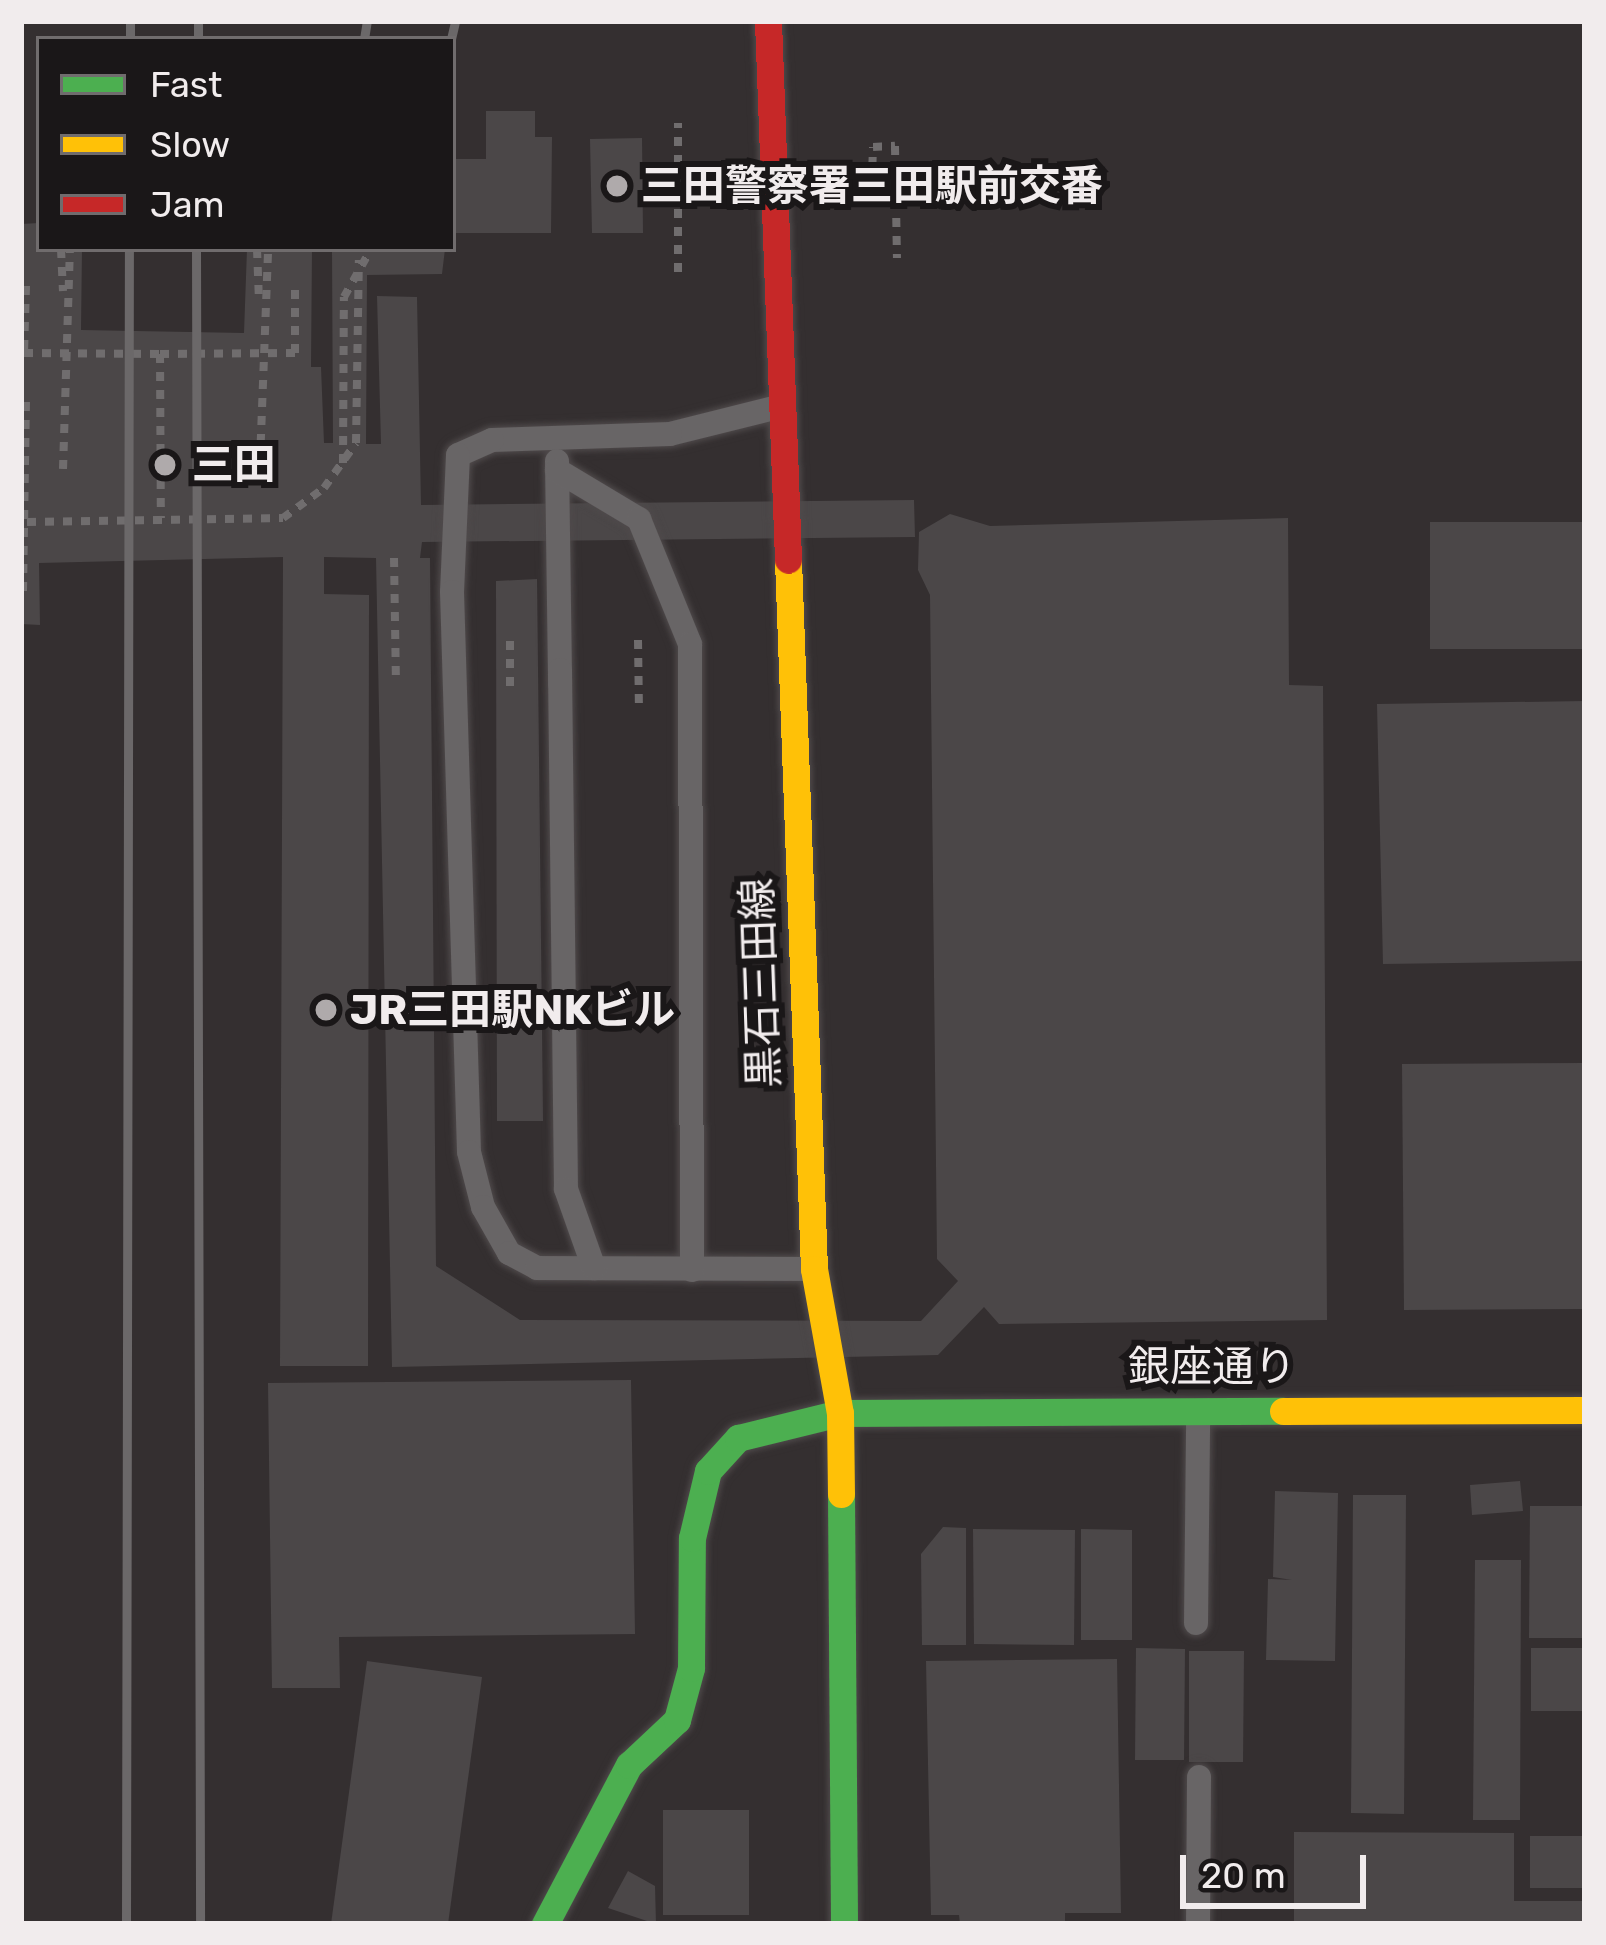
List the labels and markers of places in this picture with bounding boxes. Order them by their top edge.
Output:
place label: 三田警察署三田駅前交番 [641,161,1103,211]
marker: 三田警察署三田駅前交番 [604,173,630,199]
place label: 三田 [192,440,276,490]
marker: 三田 [149,449,181,481]
place label: JR三田駅NKビル [350,985,675,1035]
marker: JR三田駅NKビル [313,997,339,1023]

